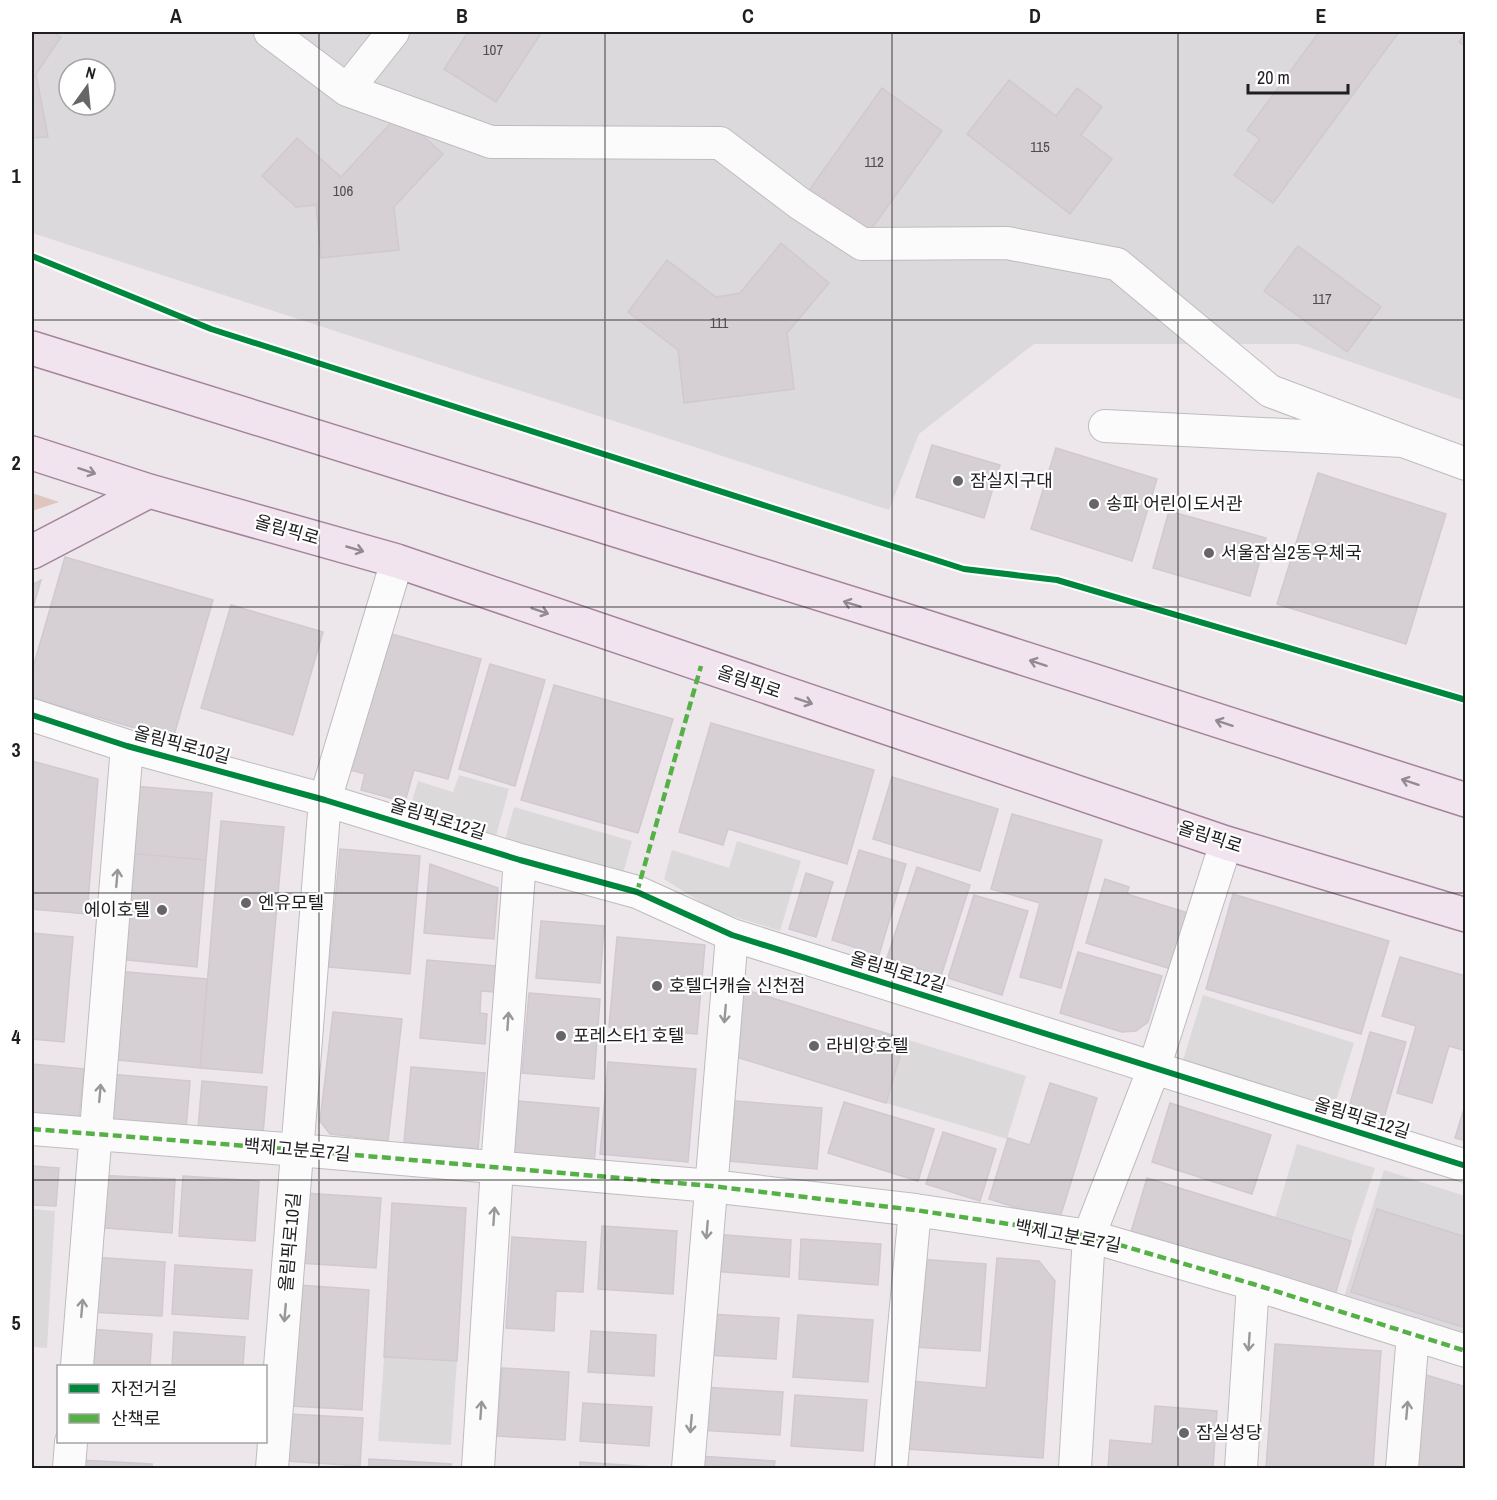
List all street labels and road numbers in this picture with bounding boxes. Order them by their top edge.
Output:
street label: 올림픽로 [252,508,322,551]
street label: 올림픽로 [714,659,785,704]
street label: 올림픽로10길 [131,720,233,769]
street label: 올림픽로12길 [387,792,489,845]
street label: 올림픽로 [1175,814,1246,859]
street label: 올림픽로12길 [847,945,949,998]
street label: 올림픽로12길 [1311,1091,1413,1144]
street label: 백제고분로7길 [242,1132,352,1167]
street label: 올림픽로10길 [273,1191,306,1292]
street label: 백제고분로7길 [1013,1213,1123,1258]

